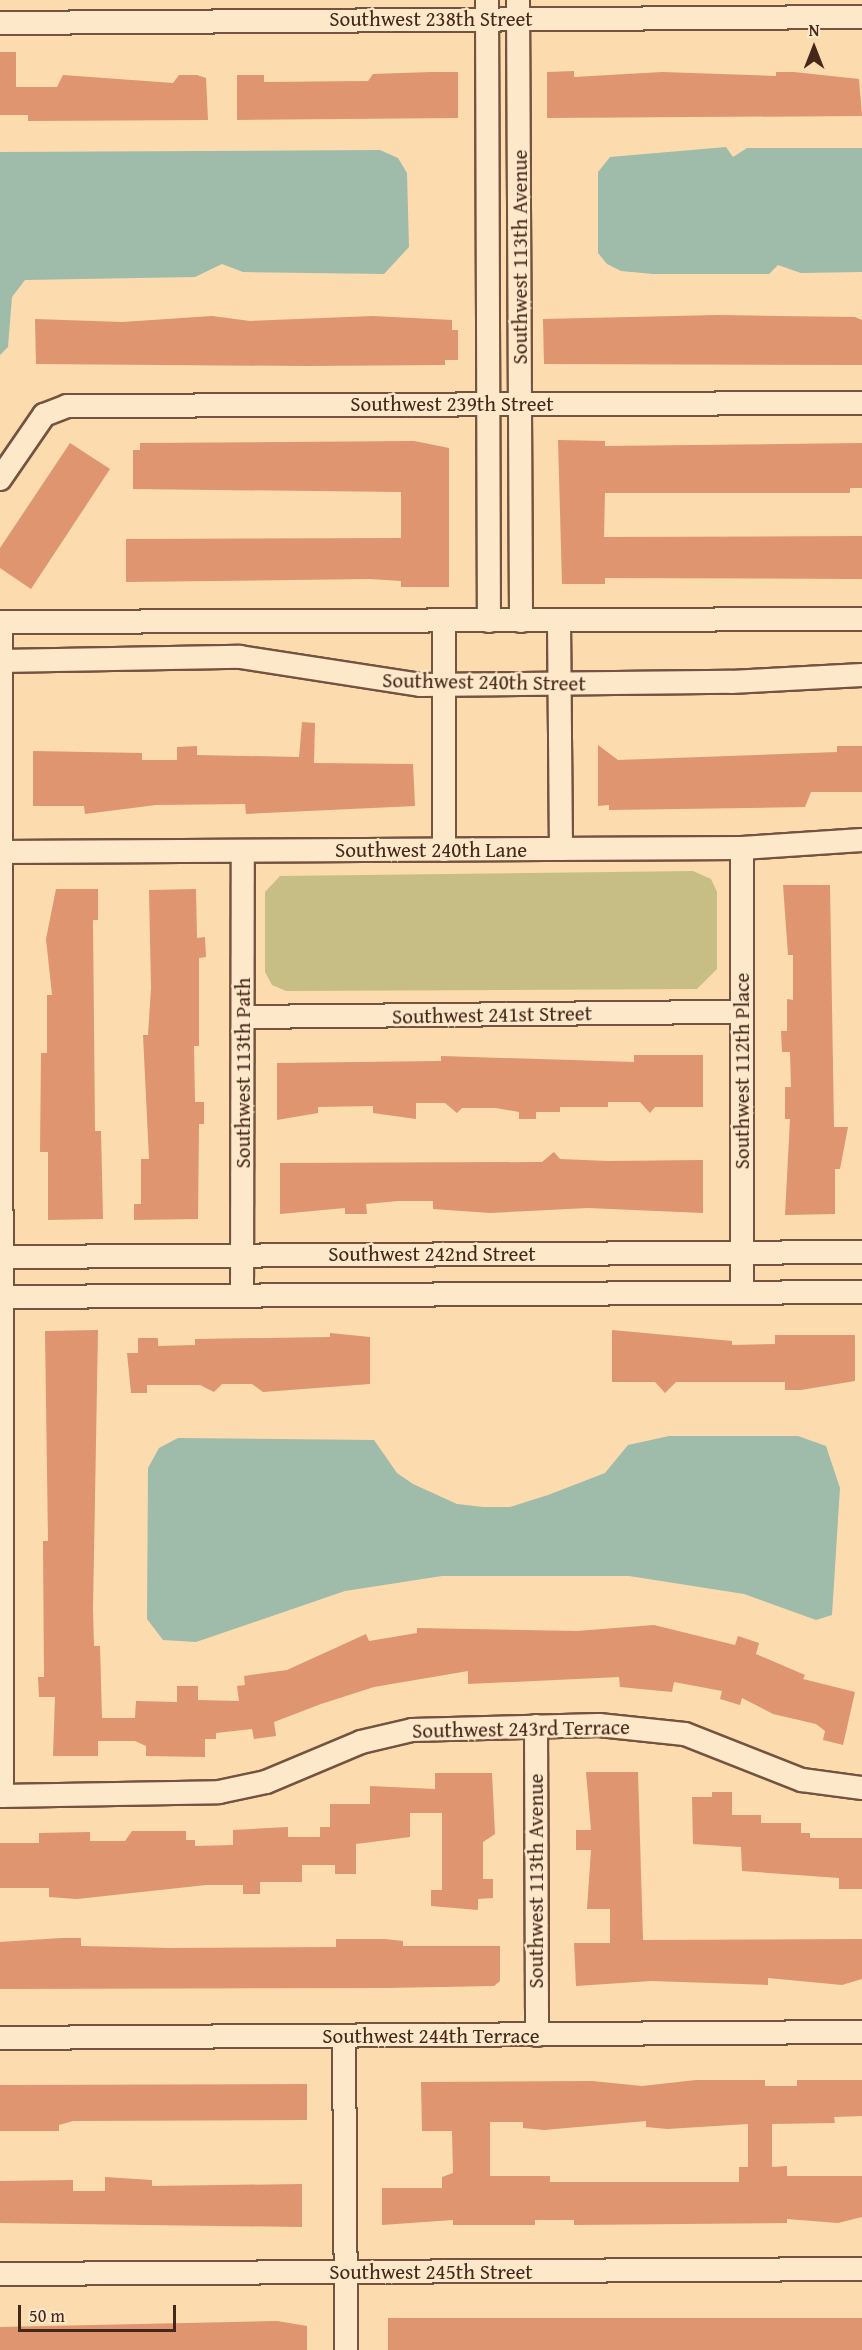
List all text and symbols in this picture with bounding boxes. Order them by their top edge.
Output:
street label: Southwest 238th Street [329,6,533,32]
north arrow [784,18,844,78]
text: N [809,18,819,42]
street label: Southwest 113th Avenue [507,150,533,364]
street label: Southwest 239th Street [350,391,554,417]
street label: Southwest 240th Street [382,668,586,696]
street label: Southwest 240th Lane [335,837,527,863]
street label: Southwest 112th Place [729,973,755,1169]
street label: Southwest 113th Path [230,978,256,1168]
street label: Southwest 241st Street [392,1001,592,1029]
street label: Southwest 242nd Street [328,1241,536,1267]
street label: Southwest 243rd Terrace [412,1715,630,1743]
street label: Southwest 113th Avenue [523,1774,549,1988]
street label: Southwest 244th Terrace [322,2023,540,2049]
street label: Southwest 245th Street [329,2259,533,2285]
scale bar [21,2293,178,2331]
text: 50 m [29,2302,65,2329]

